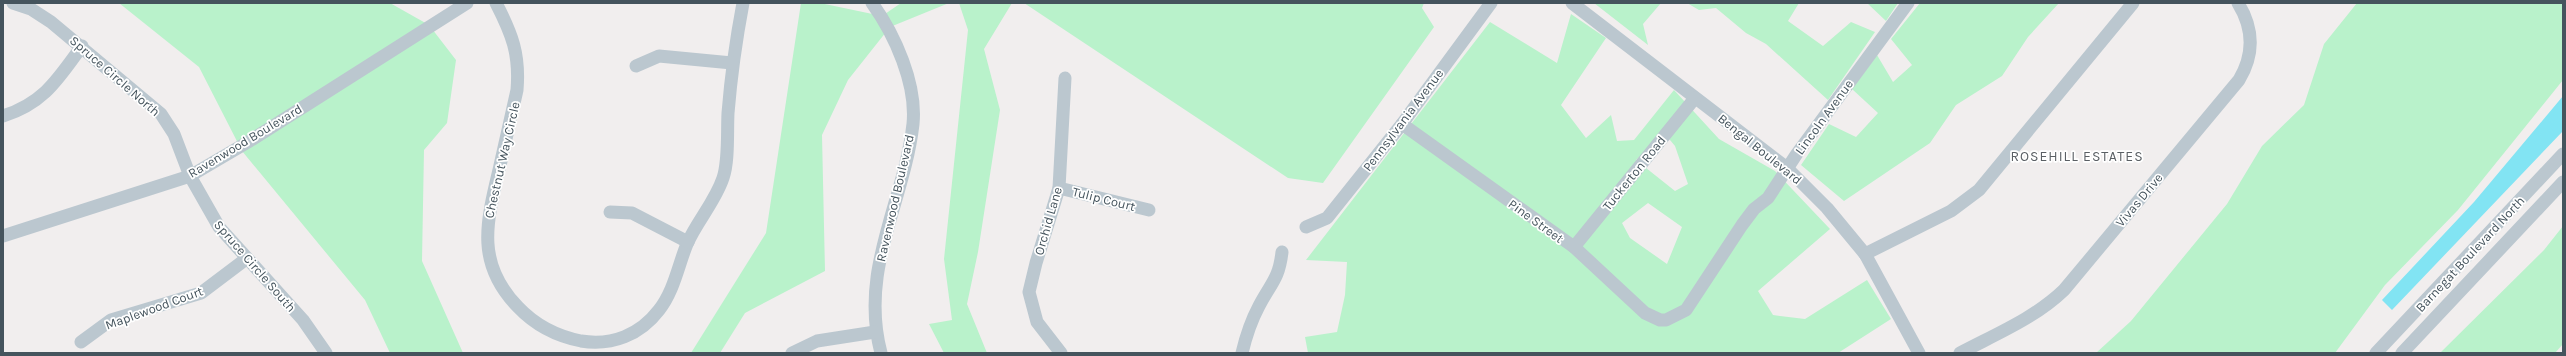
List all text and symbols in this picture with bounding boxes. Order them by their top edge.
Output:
street label: Spruce Circle North [67,33,163,119]
street label: Pennsylvania Avenue [1360,66,1447,174]
street label: Lincoln Avenue [1792,76,1856,157]
street label: Chestnut Way Circle [481,100,523,220]
street label: Ravenwood Boulevard [185,101,305,181]
street label: Bengal Boulevard [1715,111,1805,187]
street label: Ravenwood Boulevard [873,133,917,263]
street label: Tuckerton Road [1599,133,1669,213]
district label: ROSEHILL ESTATES [2010,148,2144,165]
street label: Vivas Drive [2112,170,2166,230]
street label: Tulip Court [1071,184,1137,214]
street label: Orchid Lane [1031,185,1065,257]
street label: Barnegat Boulevard North [2412,193,2528,315]
street label: Pine Street [1506,196,1567,246]
street label: Spruce Circle South [211,217,299,315]
street label: Maplewood Court [103,283,205,333]

